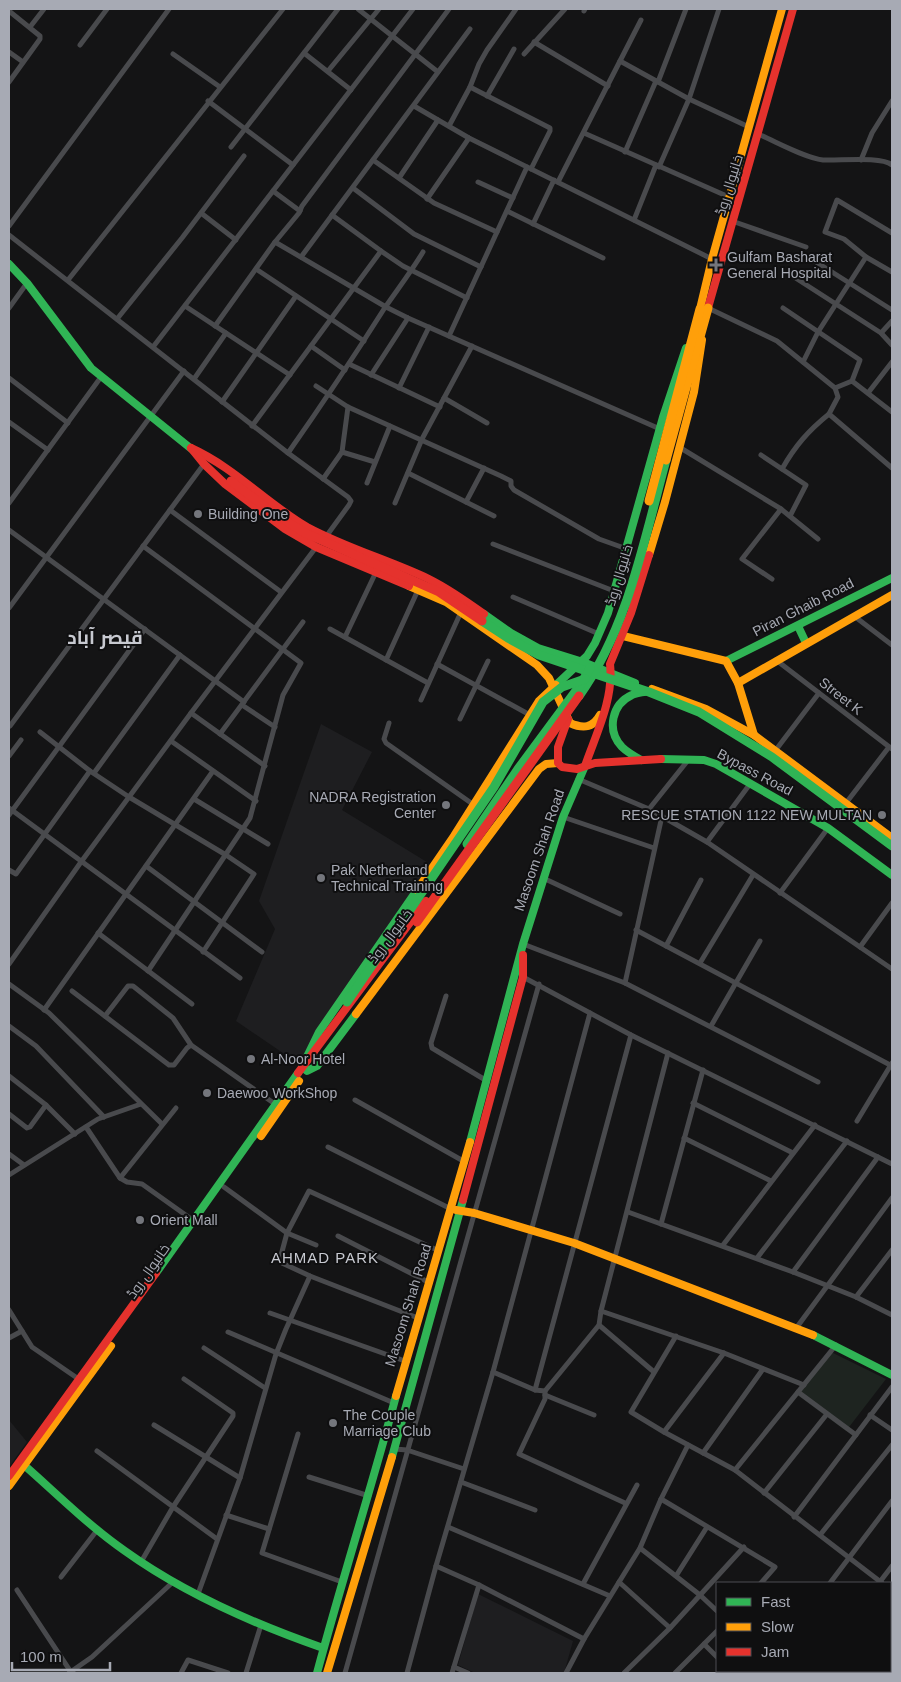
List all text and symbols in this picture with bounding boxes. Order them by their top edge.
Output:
street label: خانیوال روڈ [712,153,747,218]
place label: Gulfam Basharat General Hospital [727,249,832,281]
marker: Gulfam Basharat General Hospital [709,258,723,272]
place label: Building One [208,506,288,522]
marker: Building One [192,508,204,520]
street label: خانیوال روڈ [602,543,637,608]
street label: Piran Ghaib Road [750,575,856,639]
district label: قیصر آباد [67,627,143,649]
street label: Street K [816,674,866,718]
street label: Bypass Road [714,745,796,799]
street label: Masoom Shah Road [511,787,567,913]
place label: NADRA Registration Center [309,789,436,821]
marker: NADRA Registration Center [440,799,452,811]
place label: RESCUE STATION 1122 NEW MULTAN [621,807,872,823]
marker: RESCUE STATION 1122 NEW MULTAN [876,809,888,821]
place label: Pak Netherland Technical Training [331,862,443,894]
marker: Pak Netherland Technical Training [315,872,327,884]
street label: خانیوال روڈ [365,906,416,967]
place label: Al-Noor Hotel [261,1051,345,1067]
marker: Al-Noor Hotel [245,1053,257,1065]
place label: Daewoo WorkShop [217,1085,338,1101]
marker: Daewoo WorkShop [201,1087,213,1099]
place label: Orient Mall [150,1212,218,1228]
marker: Orient Mall [134,1214,146,1226]
street label: خانیوال روڈ [123,1241,173,1302]
street label: Masoom Shah Road [382,1242,434,1368]
district label: AHMAD PARK [271,1249,379,1266]
place label: The Couple Marriage Club [343,1407,431,1439]
marker: The Couple Marriage Club [327,1417,339,1429]
legend [716,1582,891,1672]
text: Fast [761,1593,791,1610]
text: Slow [761,1618,794,1635]
scale bar [12,1640,110,1672]
text: Jam [761,1643,789,1660]
text: 100 m [20,1648,62,1665]

